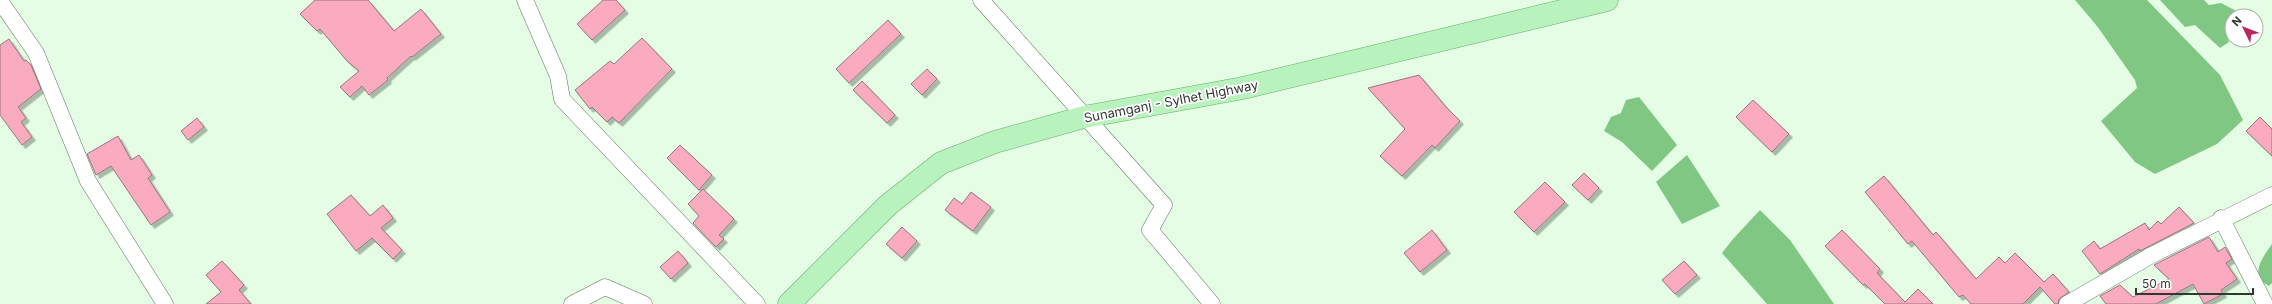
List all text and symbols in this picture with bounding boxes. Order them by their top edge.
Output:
north arrow [2224,8,2264,48]
text: N [2229,13,2245,29]
street label: Sunamganj - Sylhet Highway [1082,76,1260,126]
scale bar [2136,270,2253,296]
text: 50 m [2142,276,2171,291]

